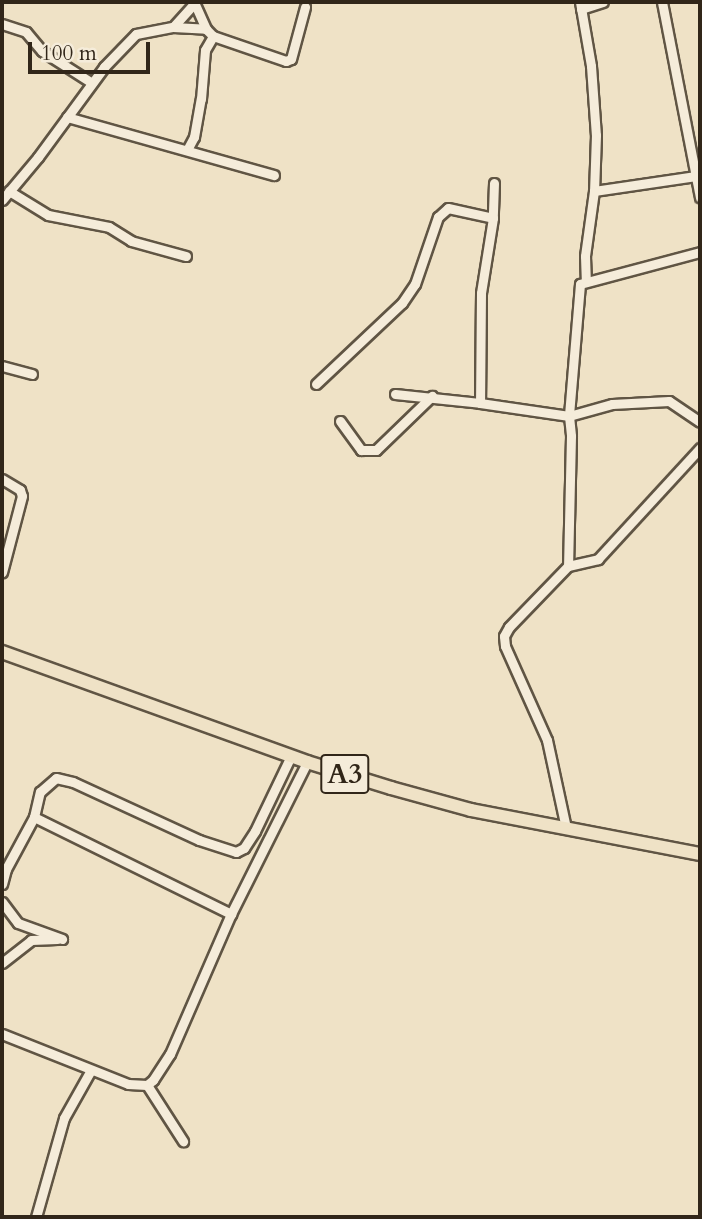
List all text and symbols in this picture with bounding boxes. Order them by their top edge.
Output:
scale bar [32,28,154,72]
text: 100 m [41,39,97,68]
road number: A3 [319,750,371,798]

